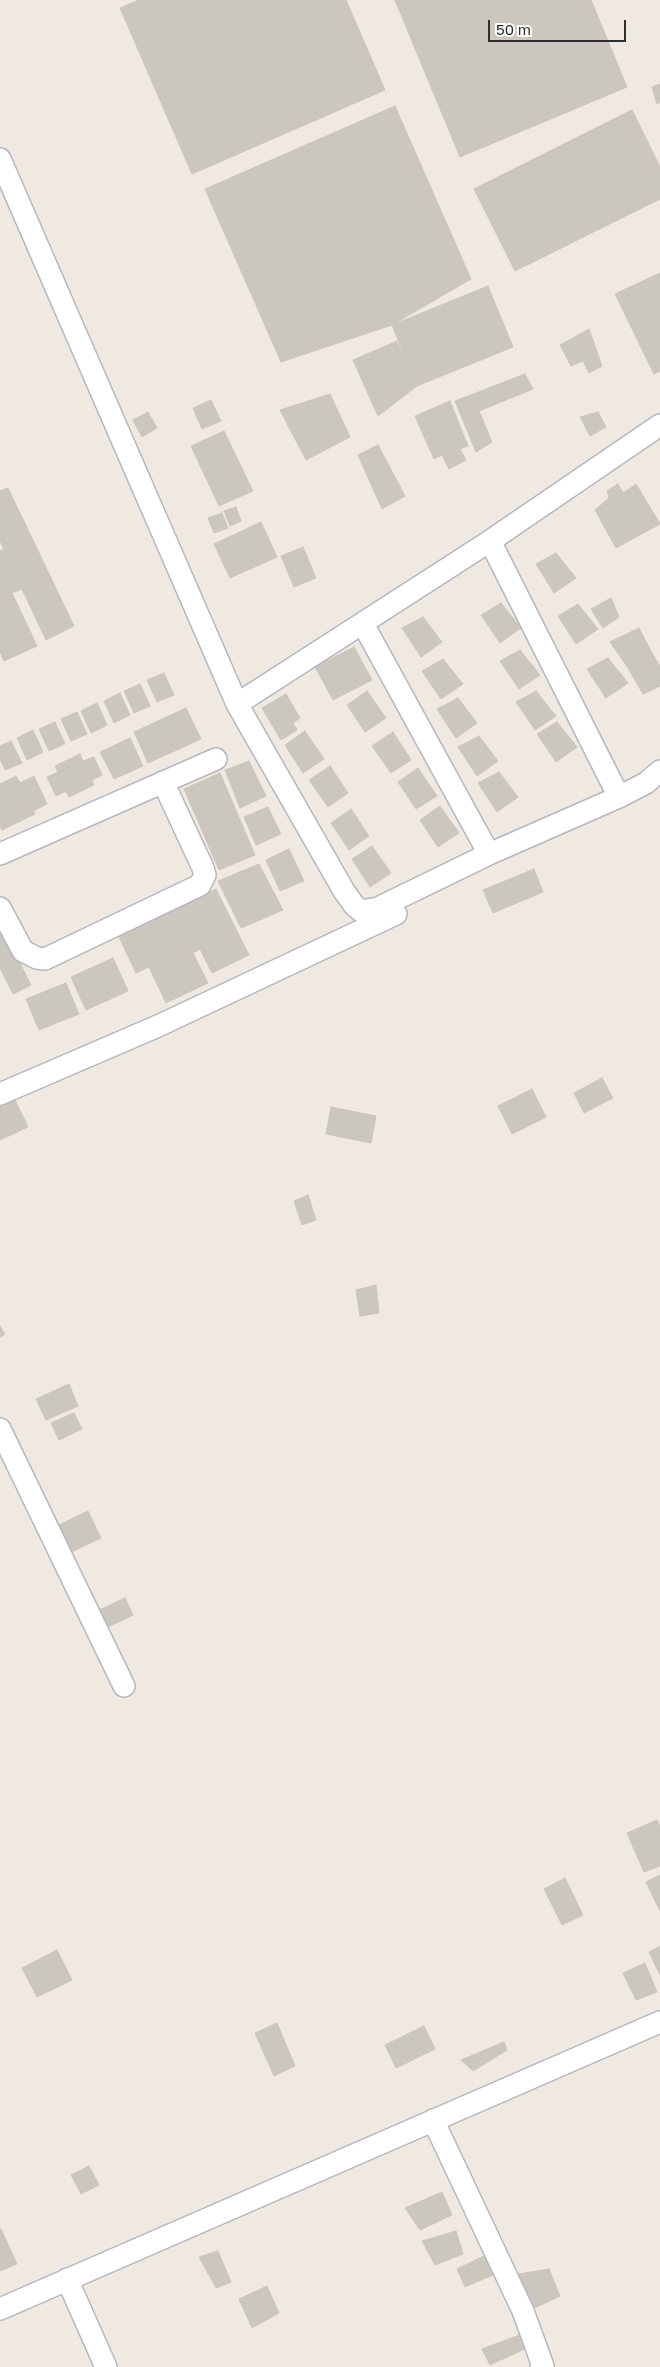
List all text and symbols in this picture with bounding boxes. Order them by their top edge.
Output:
scale bar [490,10,628,42]
text: 50 m [496,20,531,38]

